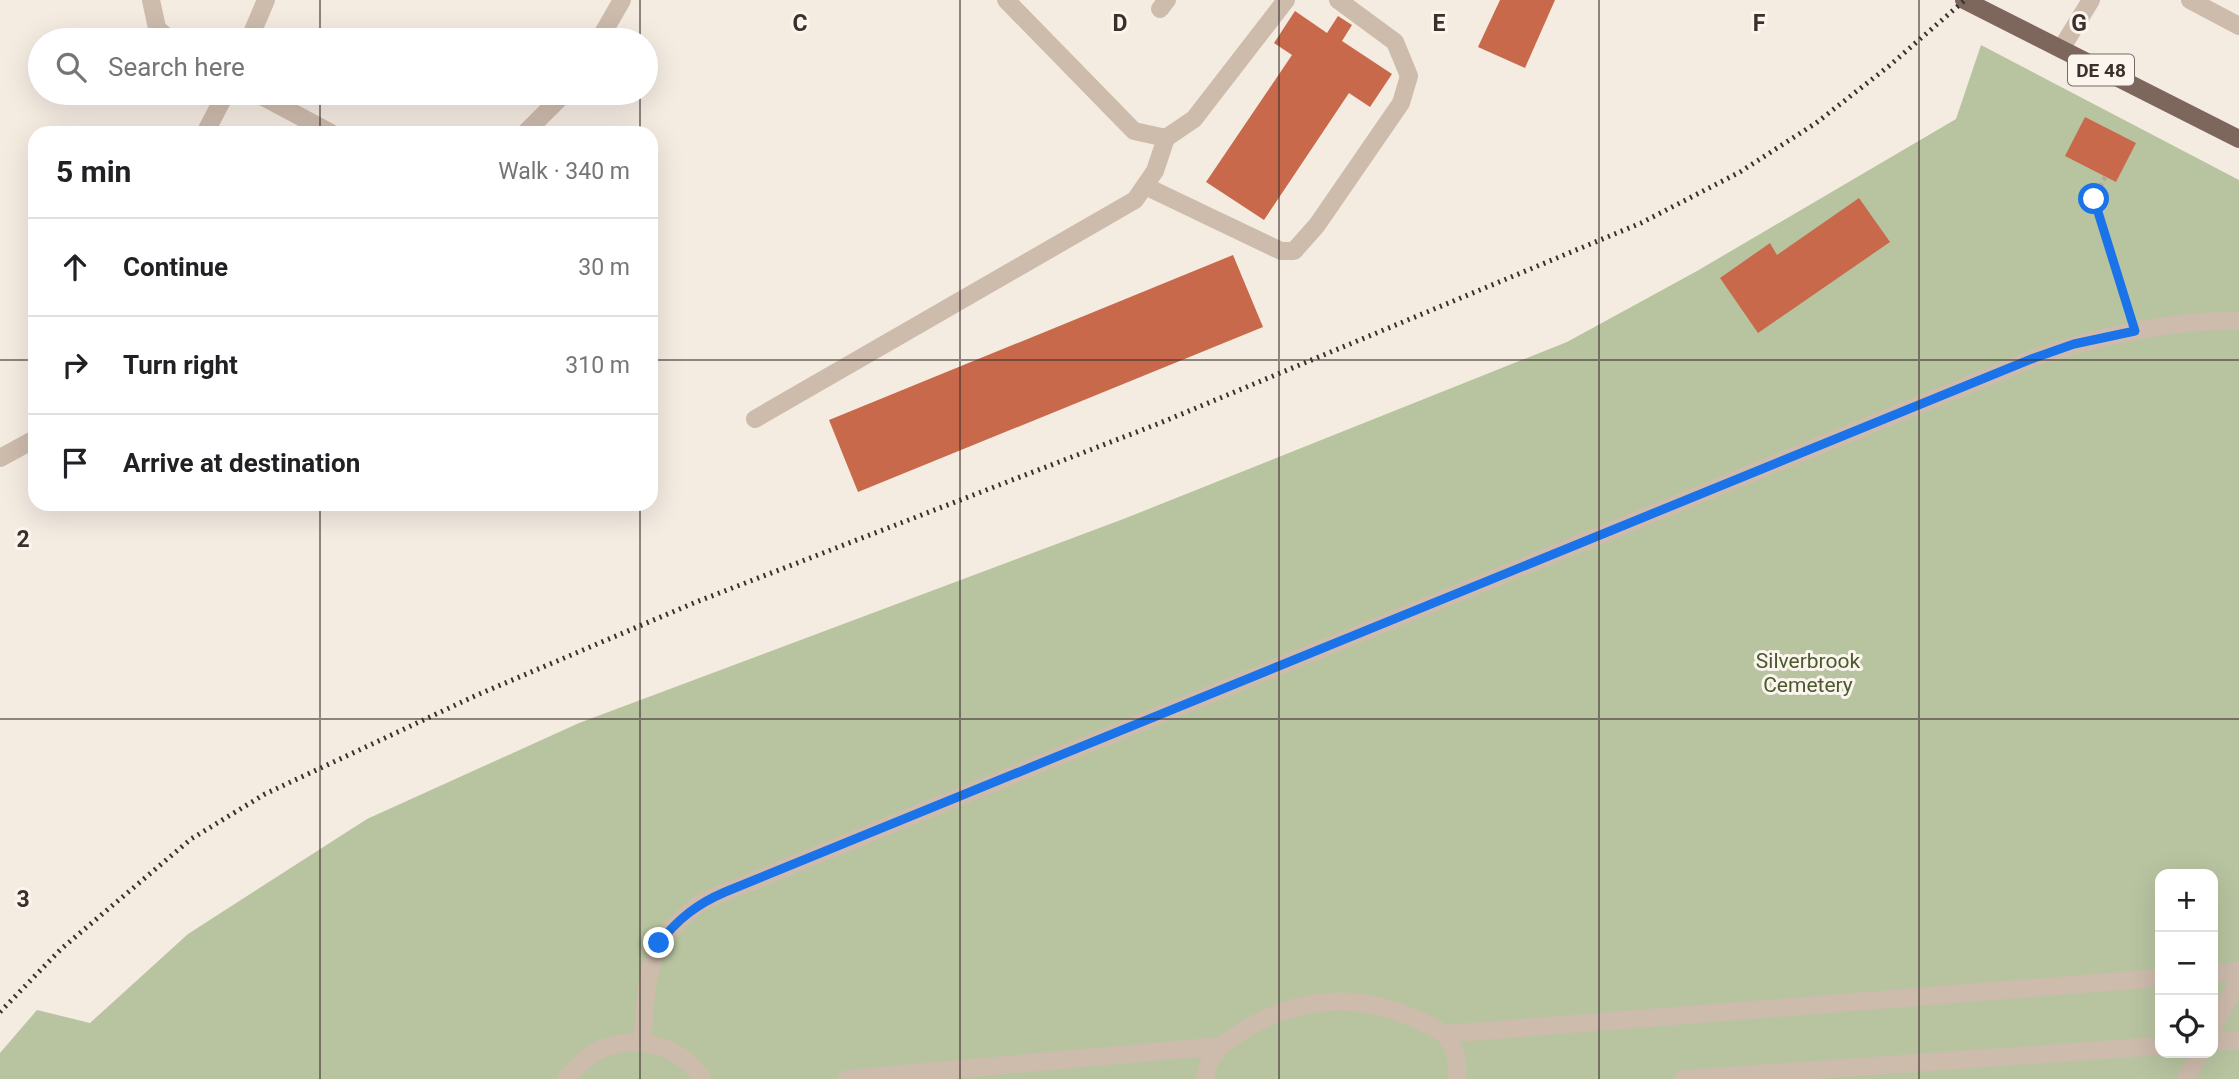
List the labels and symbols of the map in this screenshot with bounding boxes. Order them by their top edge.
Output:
text: C [792,10,808,37]
text: D [1113,10,1127,37]
text: E [1433,10,1446,37]
text: F [1753,10,1766,37]
text: G [2071,10,2087,37]
road number: DE 48 [2068,54,2134,86]
route start [2078,183,2109,214]
text: 2 [16,526,30,553]
park label: Silverbrook Cemetery [1756,649,1860,697]
text: 3 [16,886,30,913]
route end [643,927,674,958]

